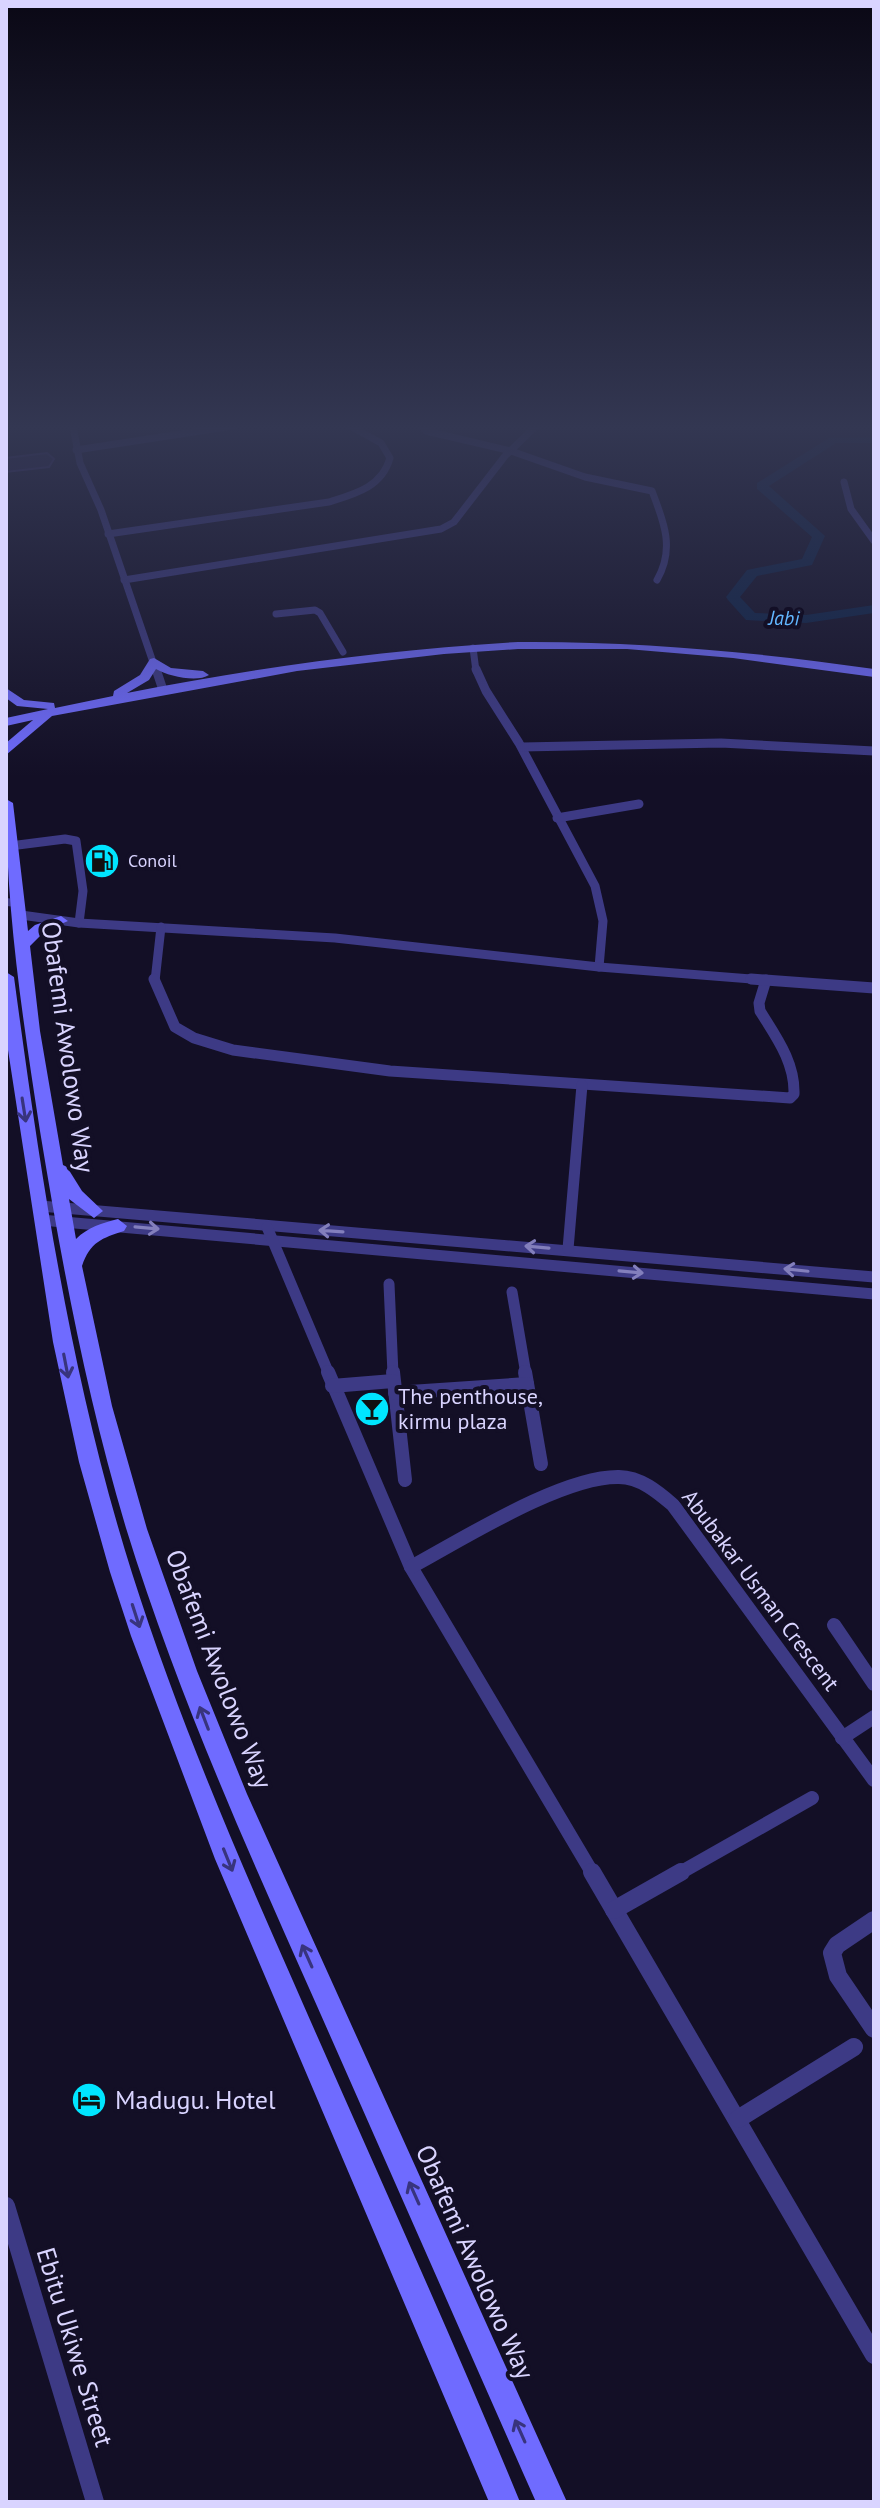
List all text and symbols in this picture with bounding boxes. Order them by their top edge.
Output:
water label: Jabi [766,605,800,631]
fuel station icon: Conoil [83,842,121,880]
place label: Conoil [128,849,178,872]
street label: Obafemi Awolowo Way [35,919,102,1175]
one-way arrow [17,1096,32,1122]
one-way arrow [133,1221,160,1236]
one-way arrow [319,1223,345,1238]
one-way arrow [524,1239,551,1254]
one-way arrow [783,1262,810,1277]
one-way arrow [617,1265,644,1280]
one-way arrow [60,1353,75,1378]
place label: The penthouse, kirmu plaza [398,1382,543,1435]
bar icon: The penthouse, kirmu plaza [353,1390,391,1428]
street label: Abubakar Usman Crescent [676,1484,846,1697]
street label: Obafemi Awolowo Way [159,1545,280,1793]
one-way arrow [129,1604,144,1629]
one-way arrow [196,1706,210,1731]
one-way arrow [221,1847,236,1871]
one-way arrow [299,1945,314,1969]
hotel icon: Madugu. Hotel [70,2081,108,2119]
place label: Madugu. Hotel [115,2083,276,2116]
street label: Obafemi Awolowo Way [409,2139,542,2384]
one-way arrow [406,2181,421,2205]
street label: Ebitu Ukiwe Street [30,2243,121,2451]
one-way arrow [512,2419,527,2443]

